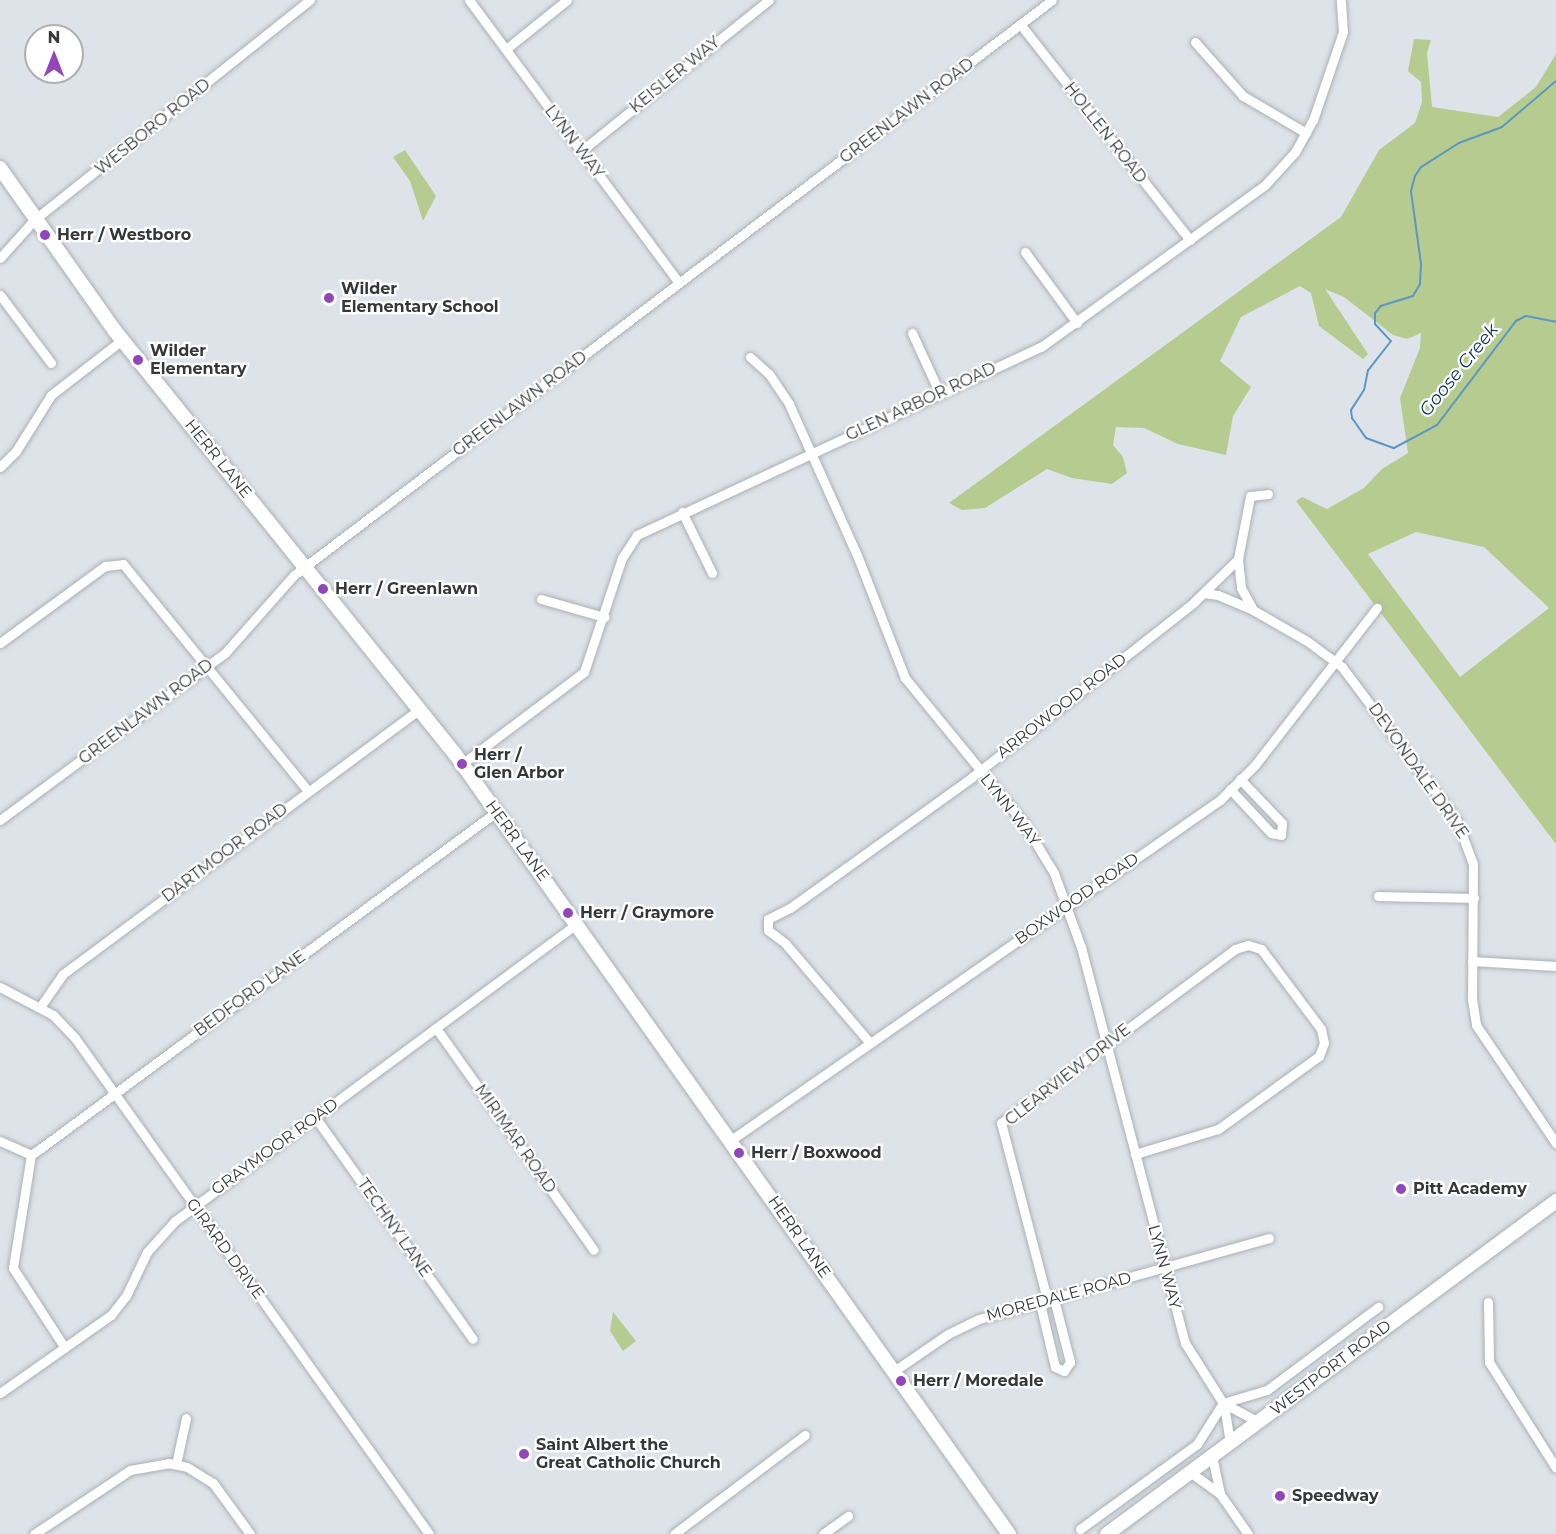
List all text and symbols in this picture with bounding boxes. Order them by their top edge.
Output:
north arrow [24,24,84,84]
text: N [48,28,60,47]
street label: KEISLER WAY [626,33,724,117]
street label: GREENLAWN ROAD [836,54,978,168]
street label: WESBORO ROAD [92,75,214,179]
street label: HOLLEN ROAD [1060,79,1150,187]
street label: LYNN WAY [540,102,608,182]
place label: Herr / Westboro [57,225,191,245]
marker: Herr / Westboro [38,228,52,242]
place label: Wilder Elementary School [341,279,499,317]
marker: Wilder Elementary School [322,291,336,305]
water label: Goose Creek [1415,319,1503,421]
place label: Wilder Elementary [150,341,247,379]
street label: GREENLAWN ROAD [449,347,591,461]
marker: Wilder Elementary [131,353,145,367]
street label: GLEN ARBOR ROAD [843,359,999,445]
street label: HERR LANE [180,416,256,502]
place label: Herr / Greenlawn [335,579,478,599]
marker: Herr / Greenlawn [316,582,330,596]
street label: ARROWOOD ROAD [993,650,1131,762]
street label: GREENLAWN ROAD [75,655,217,769]
street label: DEVONDALE DRIVE [1364,700,1472,842]
place label: Herr / Glen Arbor [474,745,564,783]
marker: Herr / Glen Arbor [455,757,469,771]
street label: LYNN WAY [976,770,1044,850]
street label: HERR LANE [481,797,553,885]
street label: DARTMOOR ROAD [158,799,292,907]
street label: BOXWOOD ROAD [1012,849,1142,949]
place label: Herr / Graymore [580,903,714,923]
marker: Herr / Graymore [561,906,575,920]
street label: BEDFORD LANE [191,947,309,1041]
street label: CLEARVIEW DRIVE [1001,1020,1135,1130]
street label: MIRIMAR ROAD [470,1081,560,1197]
street label: GRAYMOOR ROAD [208,1095,342,1199]
place label: Herr / Boxwood [751,1143,882,1163]
marker: Herr / Boxwood [732,1146,746,1160]
street label: TECHNY LANE [353,1175,435,1281]
place label: Pitt Academy [1413,1179,1527,1199]
marker: Pitt Academy [1394,1182,1408,1196]
street label: HERR LANE [764,1192,834,1282]
street label: GIRARD DRIVE [182,1195,268,1303]
street label: LYNN WAY [1144,1223,1184,1311]
street label: MOREDALE ROAD [984,1268,1134,1326]
street label: WESTPORT ROAD [1267,1316,1395,1420]
place label: Herr / Moredale [913,1371,1044,1391]
marker: Herr / Moredale [894,1374,908,1388]
place label: Saint Albert the Great Catholic Church [536,1435,721,1473]
marker: Saint Albert the Great Catholic Church [517,1447,531,1461]
place label: Speedway [1292,1486,1378,1506]
marker: Speedway [1273,1489,1287,1503]

